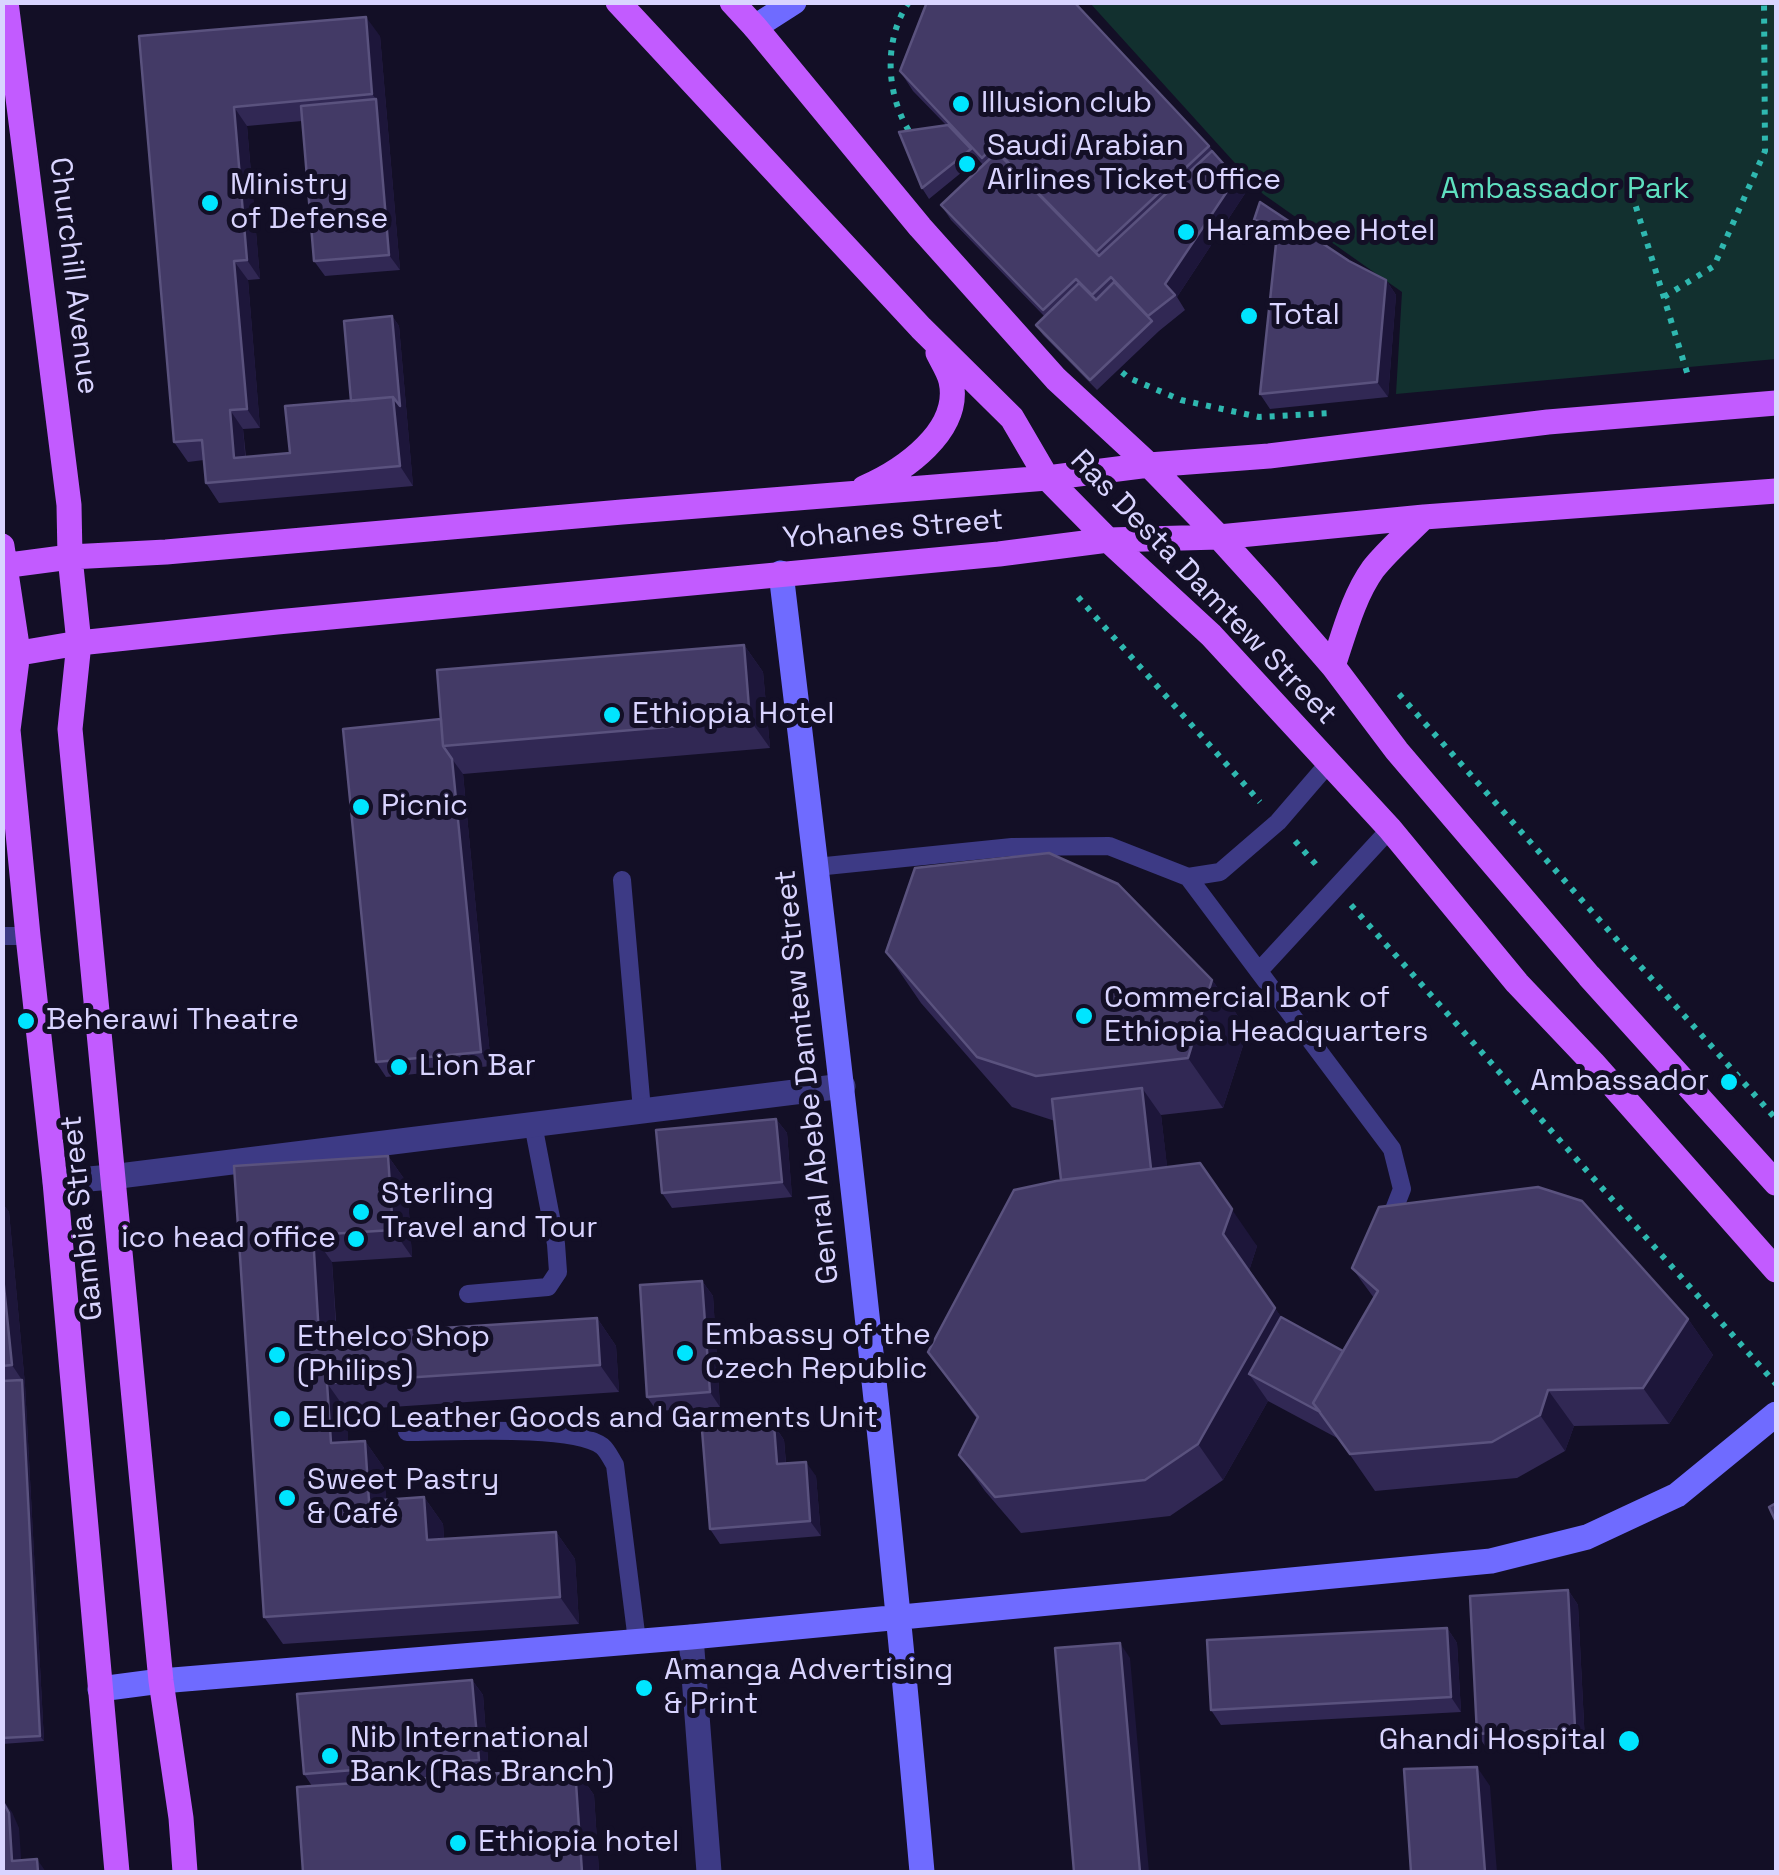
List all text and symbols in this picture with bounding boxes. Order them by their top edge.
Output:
place label: Illusion club [981,86,1152,122]
marker: Illusion club [950,93,972,115]
place label: Saudi Arabian Airlines Ticket Office [987,129,1281,200]
marker: Saudi Arabian Airlines Ticket Office [956,153,978,175]
street label: Churchill Avenue [41,155,105,397]
place label: Ministry of Defense [230,168,388,238]
park label: Ambassador Park [1441,172,1689,208]
marker: Ministry of Defense [199,192,221,214]
place label: Harambee Hotel [1206,214,1435,250]
marker: Harambee Hotel [1175,221,1197,243]
place label: Total [1269,298,1340,334]
marker: Total [1238,305,1260,327]
street label: Ras Desta Damtew Street [1062,443,1344,733]
street label: Yohanes Street [781,502,1005,558]
place label: Ethiopia Hotel [632,697,835,733]
marker: Ethiopia Hotel [601,704,623,726]
place label: Picnic [381,789,468,825]
marker: Picnic [350,796,372,818]
street label: Genral Abebe Damtew Street [768,868,848,1286]
place label: Commercial Bank of Ethiopia Headquarters [1104,981,1428,1052]
place label: Beherawi Theatre [46,1003,299,1039]
marker: Commercial Bank of Ethiopia Headquarters [1073,1005,1095,1027]
marker: Beherawi Theatre [15,1010,37,1032]
place label: Lion Bar [419,1049,536,1085]
marker: Lion Bar [388,1056,410,1078]
place label: Ambassador [1530,1064,1709,1100]
marker: Ambassador [1718,1071,1740,1093]
street label: Gambia Street [54,1114,112,1322]
place label: Sterling Travel and Tour [381,1177,598,1248]
marker: Sterling Travel and Tour [350,1201,372,1223]
place label: ico head office [121,1221,336,1257]
marker: ico head office [345,1228,367,1250]
place label: Embassy of the Czech Republic [705,1318,931,1388]
place label: Ethelco Shop (Philips) [297,1320,490,1390]
marker: Embassy of the Czech Republic [674,1342,696,1364]
marker: Ethelco Shop (Philips) [266,1344,288,1366]
place label: ELICO Leather Goods and Garments Unit [302,1401,878,1437]
marker: ELICO Leather Goods and Garments Unit [271,1408,293,1430]
place label: Sweet Pastry & Café [307,1463,499,1534]
marker: Sweet Pastry & Café [276,1487,298,1509]
place label: Amanga Advertising & Print [664,1653,953,1724]
marker: Amanga Advertising & Print [633,1677,655,1699]
place label: Nib International Bank (Ras Branch) [350,1721,614,1792]
place label: Ghandi Hospital [1379,1723,1606,1759]
marker: Ghandi Hospital [1616,1728,1642,1754]
marker: Nib International Bank (Ras Branch) [319,1745,341,1767]
place label: Ethiopia hotel [478,1825,679,1861]
marker: Ethiopia hotel [447,1832,469,1854]

